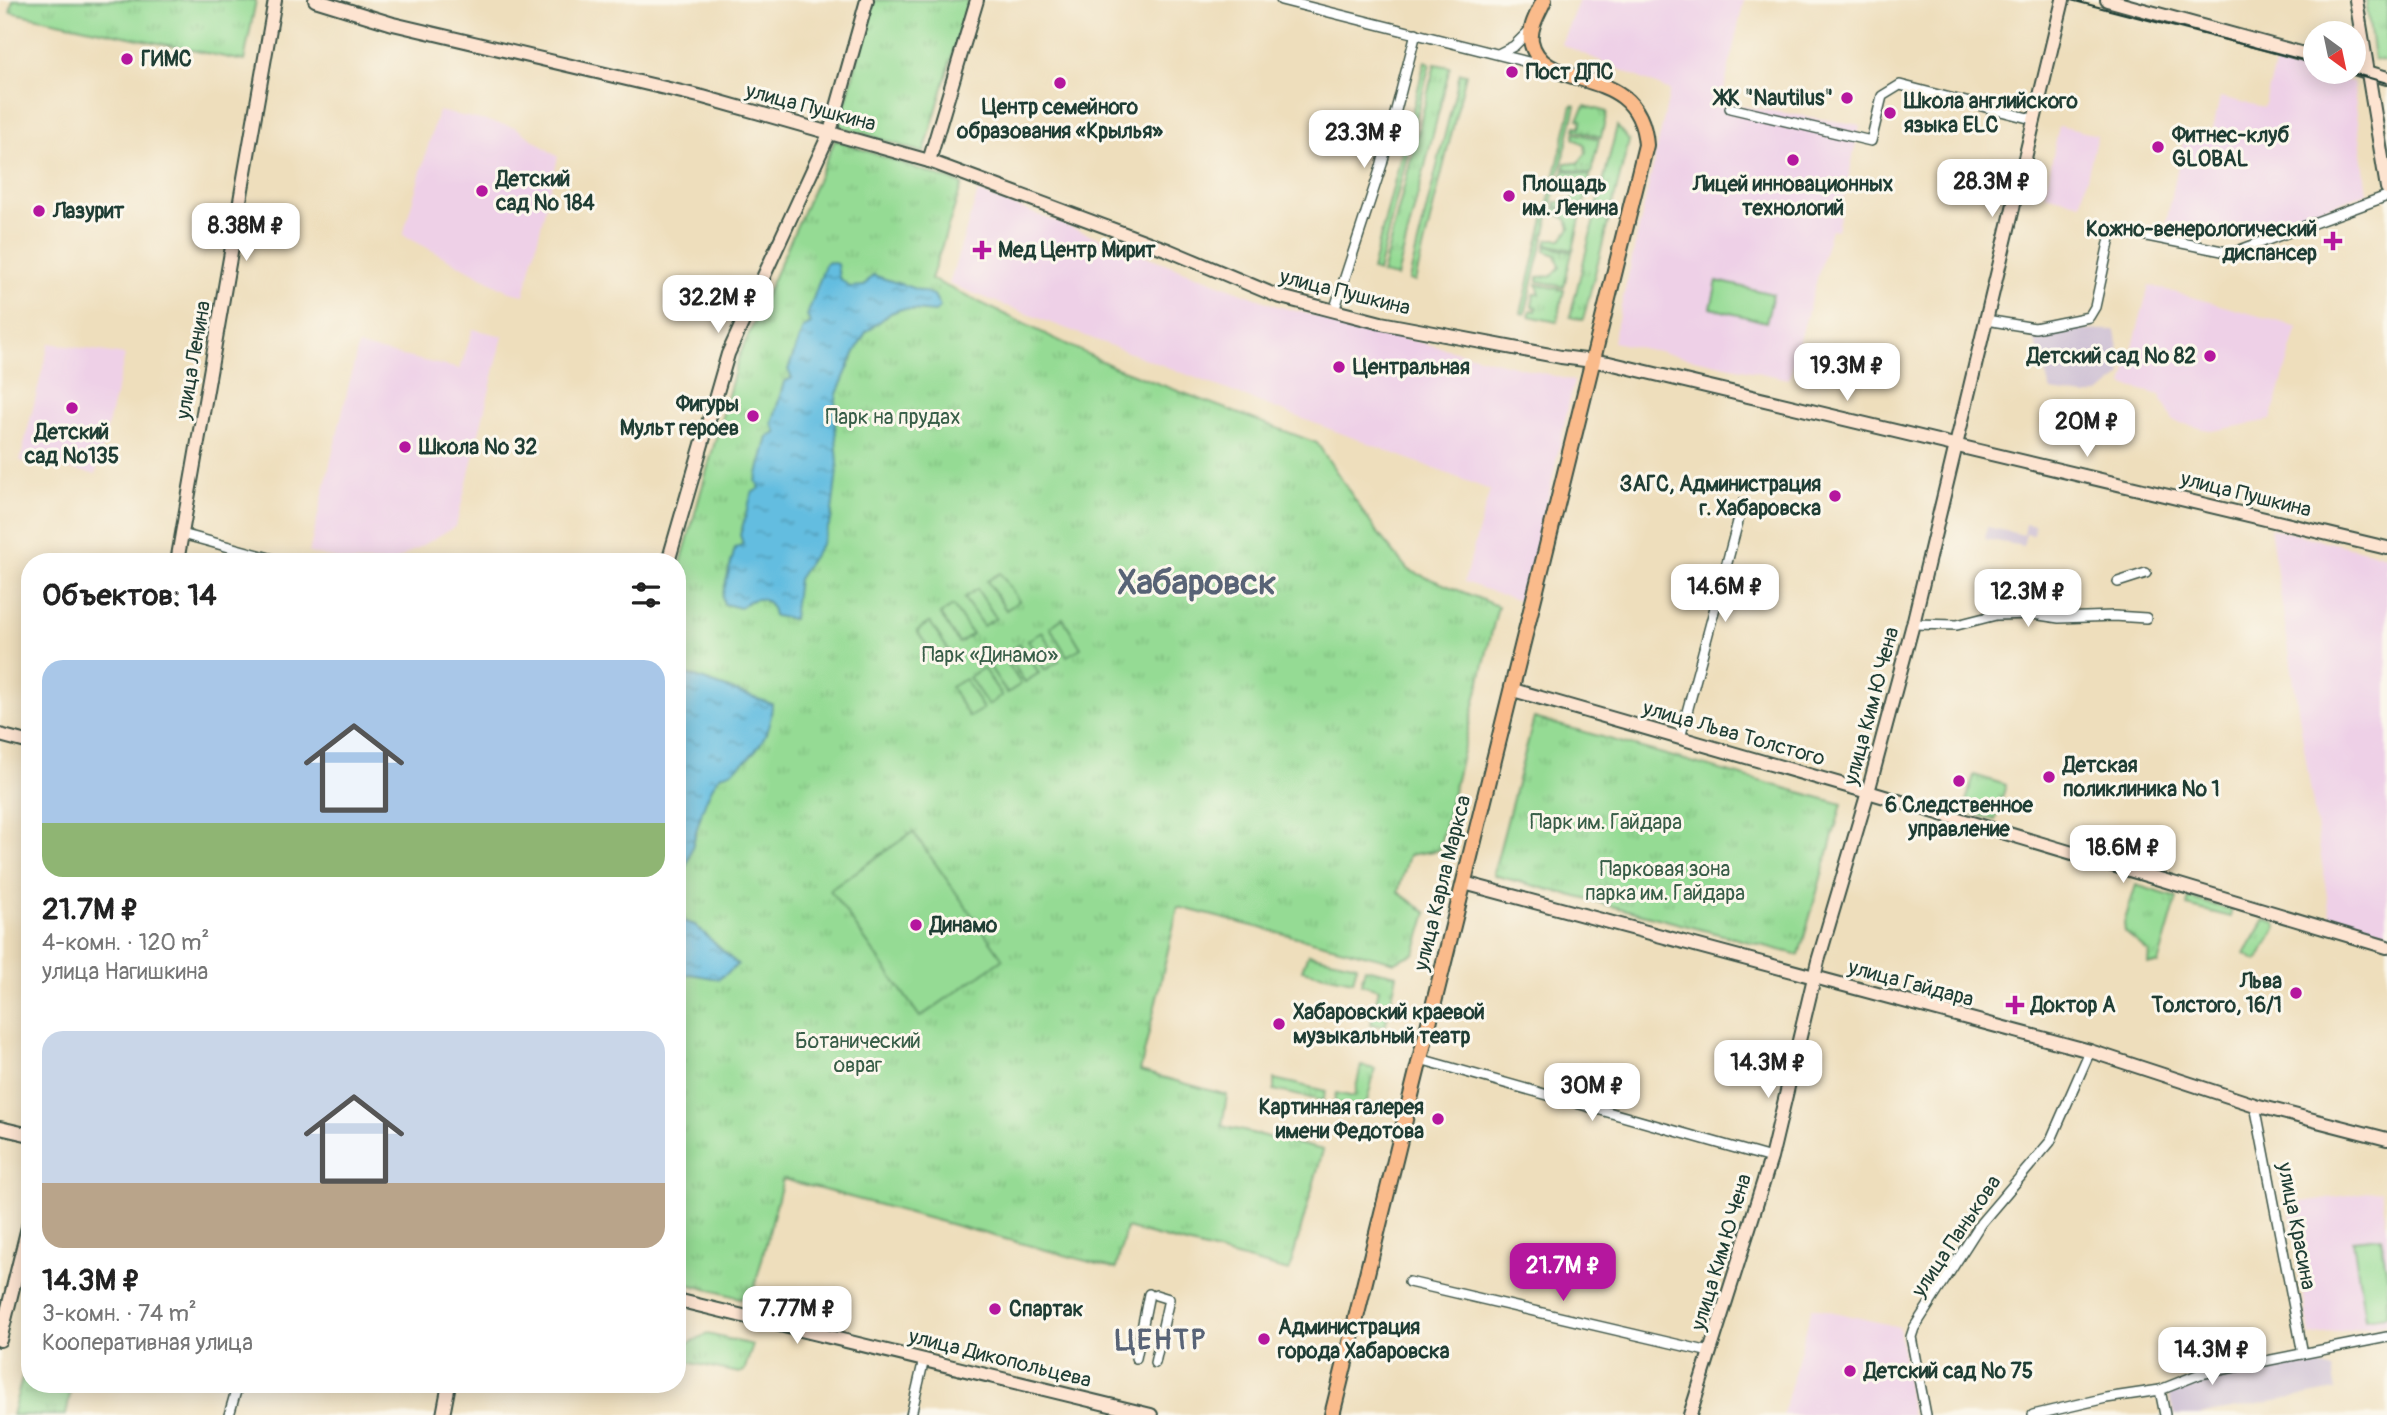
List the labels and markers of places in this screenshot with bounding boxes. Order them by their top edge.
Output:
place label: ГИМС [141,46,192,73]
marker: ГИМС [119,51,135,67]
place label: Пост ДПС [1526,59,1613,86]
marker: Пост ДПС [1504,64,1520,80]
marker: Центр семейного образования «Крылья» [1052,75,1068,91]
place label: ЖК "Nautilus" [1711,85,1833,112]
place label: Школа английского языка ELC [1903,88,2078,139]
marker: ЖК "Nautilus" [1839,90,1855,106]
place label: Центр семейного образования «Крылья» [956,94,1163,145]
marker: Школа английского языка ELC [1882,105,1898,121]
pin: 23.3M ₽ [1299,110,1429,170]
place label: Фитнес-клуб GLOBAL [2171,122,2289,173]
marker: Фитнес-клуб GLOBAL [2150,139,2166,155]
marker: Лицей инновационных технологий [1785,152,1801,168]
pin: 28.3M ₽ [1927,160,2057,219]
place label: Детский сад № 184 [494,166,595,217]
place label: Площадь им. Ленина [1522,171,1619,222]
place label: Лицей инновационных технологий [1692,171,1893,222]
marker: Детский сад № 184 [474,183,490,199]
marker: Площадь им. Ленина [1501,188,1517,204]
place label: Лазурит [52,198,125,225]
marker: Лазурит [31,203,47,219]
pin: 8.38M ₽ [181,204,311,263]
place label: Кожно-венерологический диспансер [2086,216,2317,267]
marker: Кожно-венерологический диспансер [2323,231,2343,251]
place label: Мед Центр Мирит [998,237,1156,264]
marker: Мед Центр Мирит [972,240,992,260]
pin: 32.2M ₽ [653,276,783,335]
place label: Детский сад № 82 [2025,343,2196,370]
pin: 19.3M ₽ [1782,344,1912,403]
marker: Детский сад № 82 [2202,348,2218,364]
place label: Центральная [1353,354,1470,381]
marker: Центральная [1331,359,1347,375]
place label: Фигуры Мульт героев [620,391,739,442]
marker: Детский сад №135 [64,400,80,416]
pin: 20M ₽ [2038,400,2136,459]
marker: Фигуры Мульт героев [745,408,761,424]
place label: Детский сад №135 [24,419,119,470]
place label: Школа № 32 [418,434,537,461]
marker: Школа № 32 [397,439,413,455]
place label: ЗАГС, Администрация г. Хабаровска [1620,471,1821,522]
marker: ЗАГС, Администрация г. Хабаровска [1827,488,1843,504]
pin: 14.6M ₽ [1660,564,1790,624]
pin: 12.3M ₽ [1963,570,2093,629]
place label: Детская поликлиника № 1 [2061,752,2220,803]
marker: Детская поликлиника № 1 [2041,769,2057,785]
marker: 6 Следственное управление [1951,773,1967,789]
place label: 6 Следственное управление [1885,792,2034,843]
pin: 18.6M ₽ [2058,826,2188,885]
place label: Динамо [928,912,998,939]
marker: Динамо [908,917,924,933]
place label: Льва Толстого, 16/1 [2150,968,2282,1019]
marker: Льва Толстого, 16/1 [2288,985,2304,1001]
place label: Доктор А [2029,992,2116,1019]
marker: Доктор А [2005,995,2025,1015]
place label: Хабаровский краевой музыкальный театр [1293,999,1485,1050]
marker: Хабаровский краевой музыкальный театр [1271,1016,1287,1032]
pin: 14.3M ₽ [1703,1040,1833,1100]
pin: 30M ₽ [1543,1064,1641,1123]
place label: Картинная галерея имени Федотова [1259,1094,1424,1145]
marker: Картинная галерея имени Федотова [1430,1111,1446,1127]
pin: 21.7M ₽ [1498,1244,1628,1303]
pin: 7.77M ₽ [732,1286,862,1346]
place label: Спартак [1009,1296,1084,1323]
marker: Спартак [987,1301,1003,1317]
place label: Администрация города Хабаровска [1277,1314,1450,1365]
pin: 14.3M ₽ [2147,1328,2277,1387]
marker: Администрация города Хабаровска [1256,1331,1272,1347]
place label: Детский сад № 75 [1862,1358,2033,1385]
marker: Детский сад № 75 [1842,1363,1858,1379]

